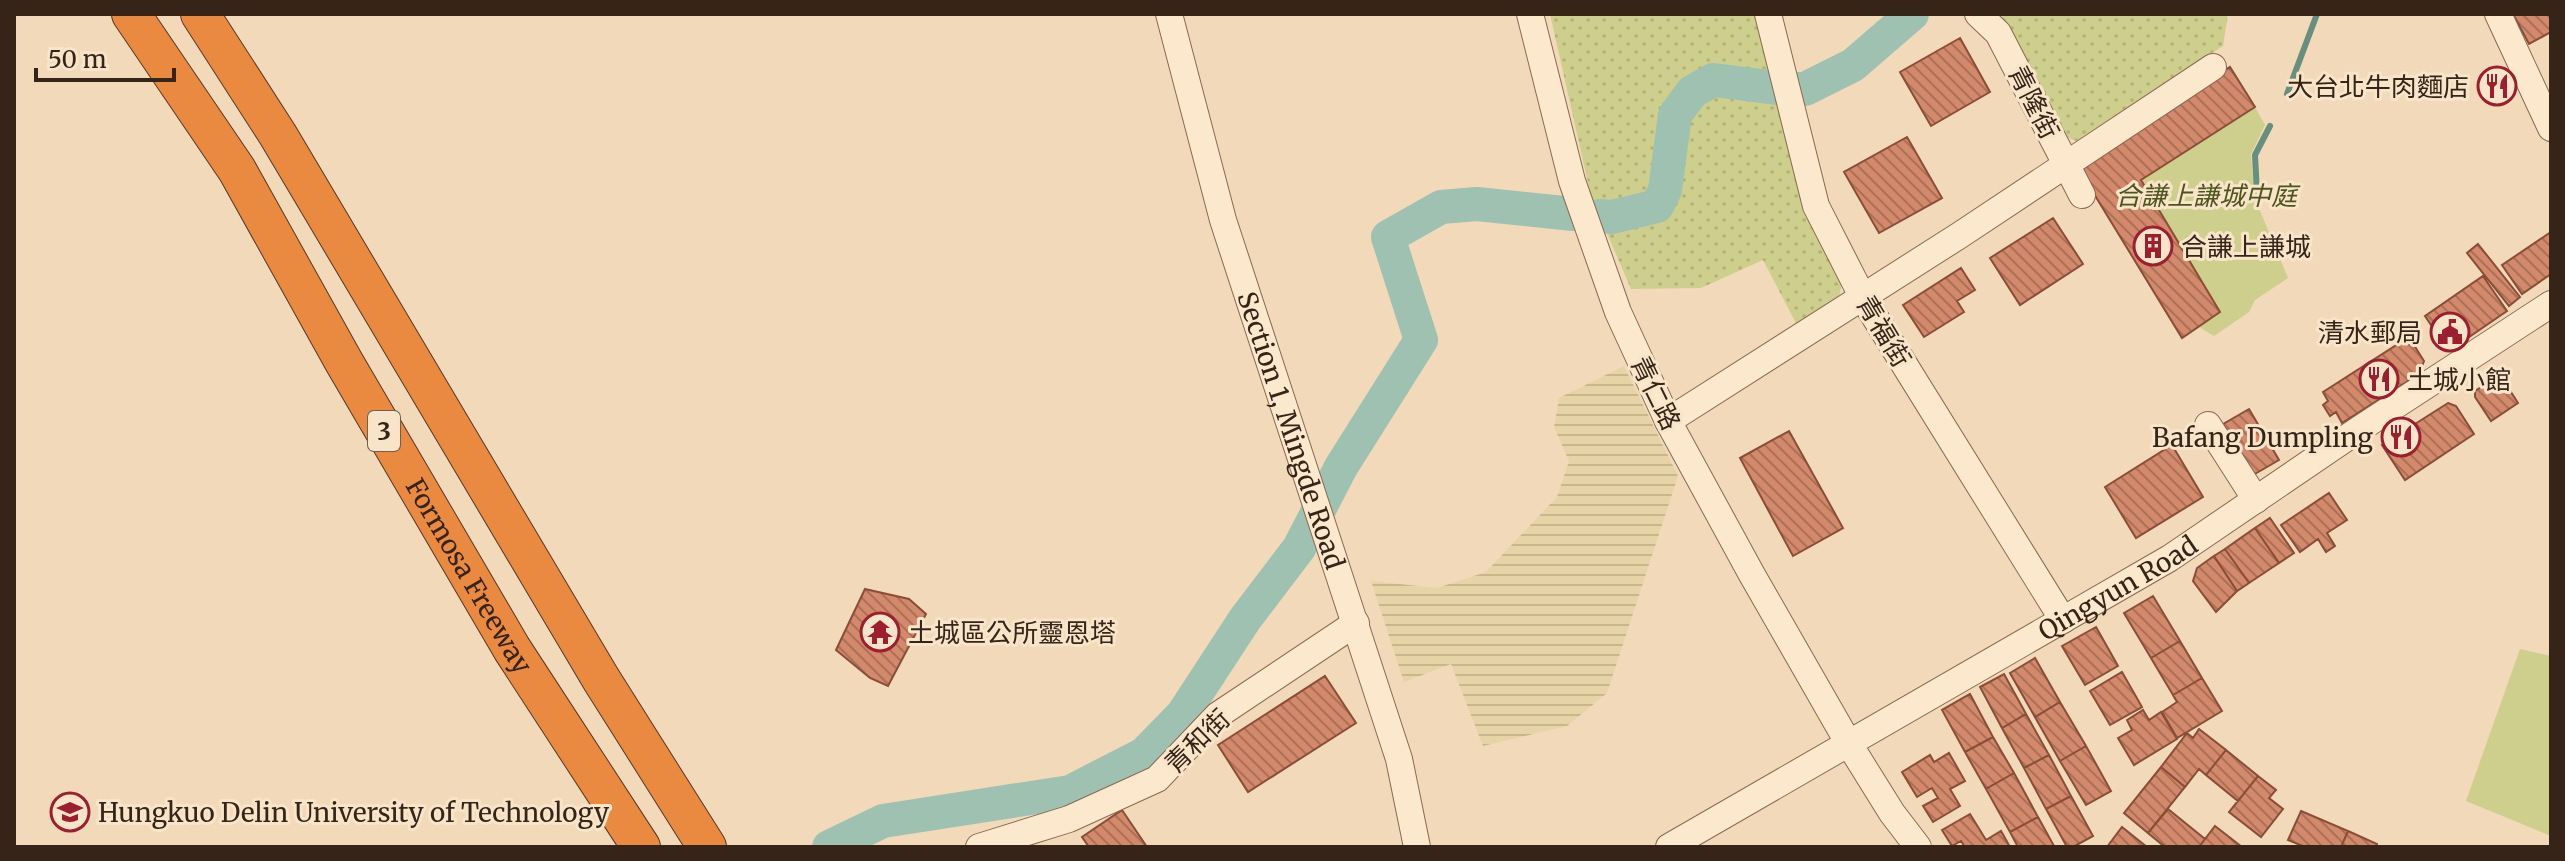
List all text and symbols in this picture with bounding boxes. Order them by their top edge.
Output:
scale bar [36,32,174,82]
text: 50 m [48,44,107,75]
street label: 青隆街 [2002,60,2066,144]
restaurant icon: 大台北牛肉麵店 [2476,65,2518,107]
place label: 大台北牛肉麵店 [2287,70,2469,103]
park label: 合謙上謙城中庭 [2115,179,2301,212]
building icon: 合謙上謙城 [2132,225,2174,267]
place label: 合謙上謙城 [2181,230,2311,263]
street label: Section 1, Mingde Road [1231,287,1352,573]
street label: 青福街 [1850,289,1918,373]
public building icon: 清水郵局 [2429,311,2471,353]
place label: 清水郵局 [2318,316,2422,349]
street label: 青仁路 [1624,351,1688,435]
restaurant icon: 土城小館 [2358,358,2400,400]
place label: 土城小館 [2407,363,2511,396]
road number: 3 [368,411,400,451]
restaurant icon: Bafang Dumpling [2380,416,2422,458]
place label: Bafang Dumpling [2152,421,2373,454]
street label: Formosa Freeway [399,472,540,680]
street label: Qingyun Road [2032,528,2204,647]
temple icon: 土城區公所靈恩塔 [859,611,901,653]
place label: 土城區公所靈恩塔 [908,616,1116,649]
street label: 青和街 [1157,702,1237,780]
school or university icon: Hungkuo Delin University of Technology [49,791,91,833]
place label: Hungkuo Delin University of Technology [98,796,610,829]

